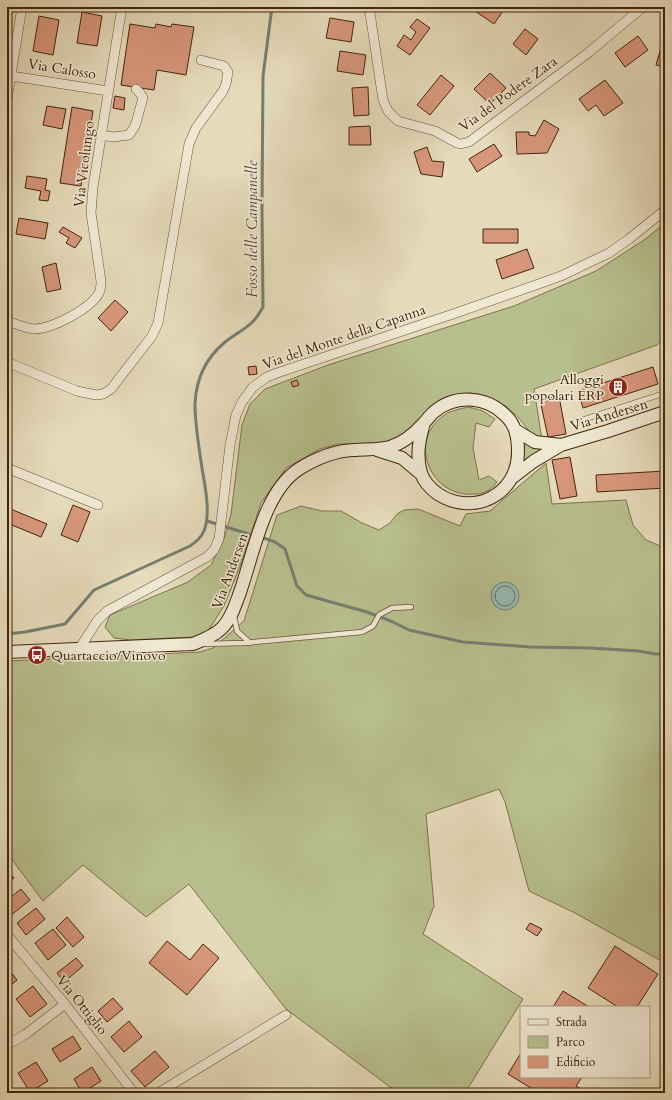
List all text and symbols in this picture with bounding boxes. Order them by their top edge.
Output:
street label: Via del Podere Zara [455,52,561,136]
street label: Via Calosso [27,54,98,84]
street label: Via Vicolungo [69,119,99,208]
water label: Fosso delle Campanelle [242,160,262,298]
street label: Via del Monte della Capanna [260,300,428,374]
place label: Alloggi popolari ERP [525,370,604,405]
building icon: Alloggi popolari ERP [607,376,629,398]
street label: Via Andersen [568,394,650,436]
street label: Via Andersen [207,530,253,612]
bus stop icon: Quartaccio/Vinovo [26,644,48,666]
place label: Quartaccio/Vinovo [51,646,166,665]
street label: Via Ottiglio [52,971,112,1039]
legend [520,1006,650,1078]
text: Strada [556,1014,588,1030]
text: Parco [556,1034,585,1050]
text: Edificio [556,1054,596,1070]

